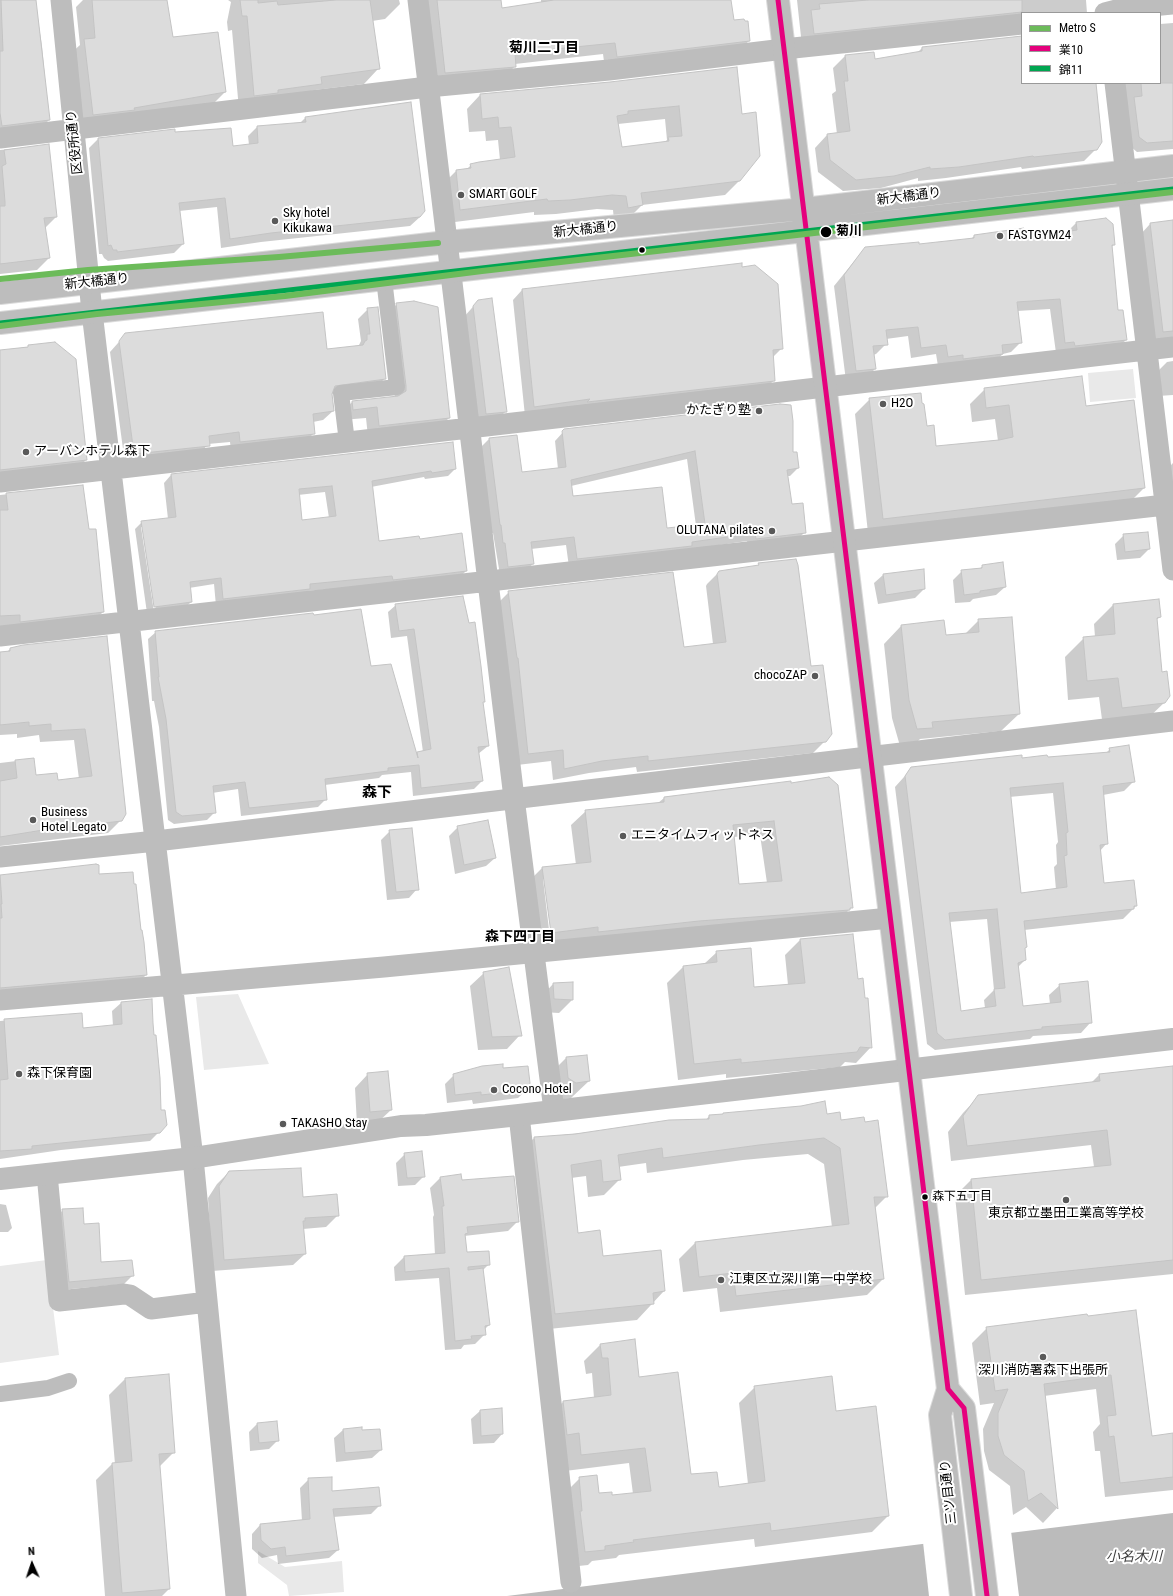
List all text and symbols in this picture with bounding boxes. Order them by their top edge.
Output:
legend [1021,12,1161,84]
text: Metro S [1059,21,1096,35]
district label: 菊川二丁目 [509,40,579,56]
text: 業10 [1059,43,1083,57]
text: 錦11 [1059,63,1083,77]
street label: 区役所通り [64,109,86,175]
street label: 新大橋通り [876,185,942,209]
place label: SMART GOLF [469,187,537,203]
marker: SMART GOLF [456,190,466,200]
place label: Sky hotel Kikukawa [283,206,332,237]
marker: Sky hotel Kikukawa [270,216,280,226]
street label: 新大橋通り [553,219,619,241]
place label: 菊川 [836,224,862,240]
marker: 菊川 [819,225,833,239]
place label: FASTGYM24 [1008,228,1071,244]
marker: FASTGYM24 [995,231,1005,241]
unlabelled marker [637,245,647,255]
street label: 新大橋通り [64,271,130,293]
place label: H2O [891,396,913,412]
marker: H2O [878,399,888,409]
place label: かたぎり塾 [686,403,751,419]
marker: かたぎり塾 [754,406,764,416]
place label: アーバンホテル森下 [34,444,150,460]
marker: アーバンホテル森下 [21,447,31,457]
place label: OLUTANA pilates [676,523,764,539]
marker: OLUTANA pilates [767,526,777,536]
place label: chocoZAP [754,668,807,684]
marker: chocoZAP [810,671,820,681]
district label: 森下 [362,784,392,802]
place label: Business Hotel Legato [41,805,107,836]
marker: Business Hotel Legato [28,815,38,825]
place label: エニタイムフィットネス [631,828,774,844]
marker: エニタイムフィットネス [618,831,628,841]
district label: 森下四丁目 [485,929,555,945]
place label: 森下保育園 [27,1066,92,1082]
marker: 森下保育園 [14,1069,24,1079]
place label: Cocono Hotel [502,1082,572,1098]
marker: Cocono Hotel [489,1085,499,1095]
place label: TAKASHO Stay [291,1116,367,1132]
marker: TAKASHO Stay [278,1119,288,1129]
place label: 森下五丁目 [932,1190,992,1204]
marker: 森下五丁目 [920,1192,930,1202]
marker: 東京都立墨田工業高等学校 [1061,1195,1071,1205]
place label: 東京都立墨田工業高等学校 [988,1206,1144,1222]
place label: 江東区立深川第一中学校 [729,1272,872,1288]
marker: 江東区立深川第一中学校 [716,1275,726,1285]
marker: 深川消防署森下出張所 [1038,1352,1048,1362]
place label: 深川消防署森下出張所 [978,1363,1108,1379]
street label: 三ツ目通り [938,1459,960,1525]
north arrow [12,1544,52,1584]
text: N [28,1545,35,1558]
water label: 小名木川 [1106,1549,1162,1565]

